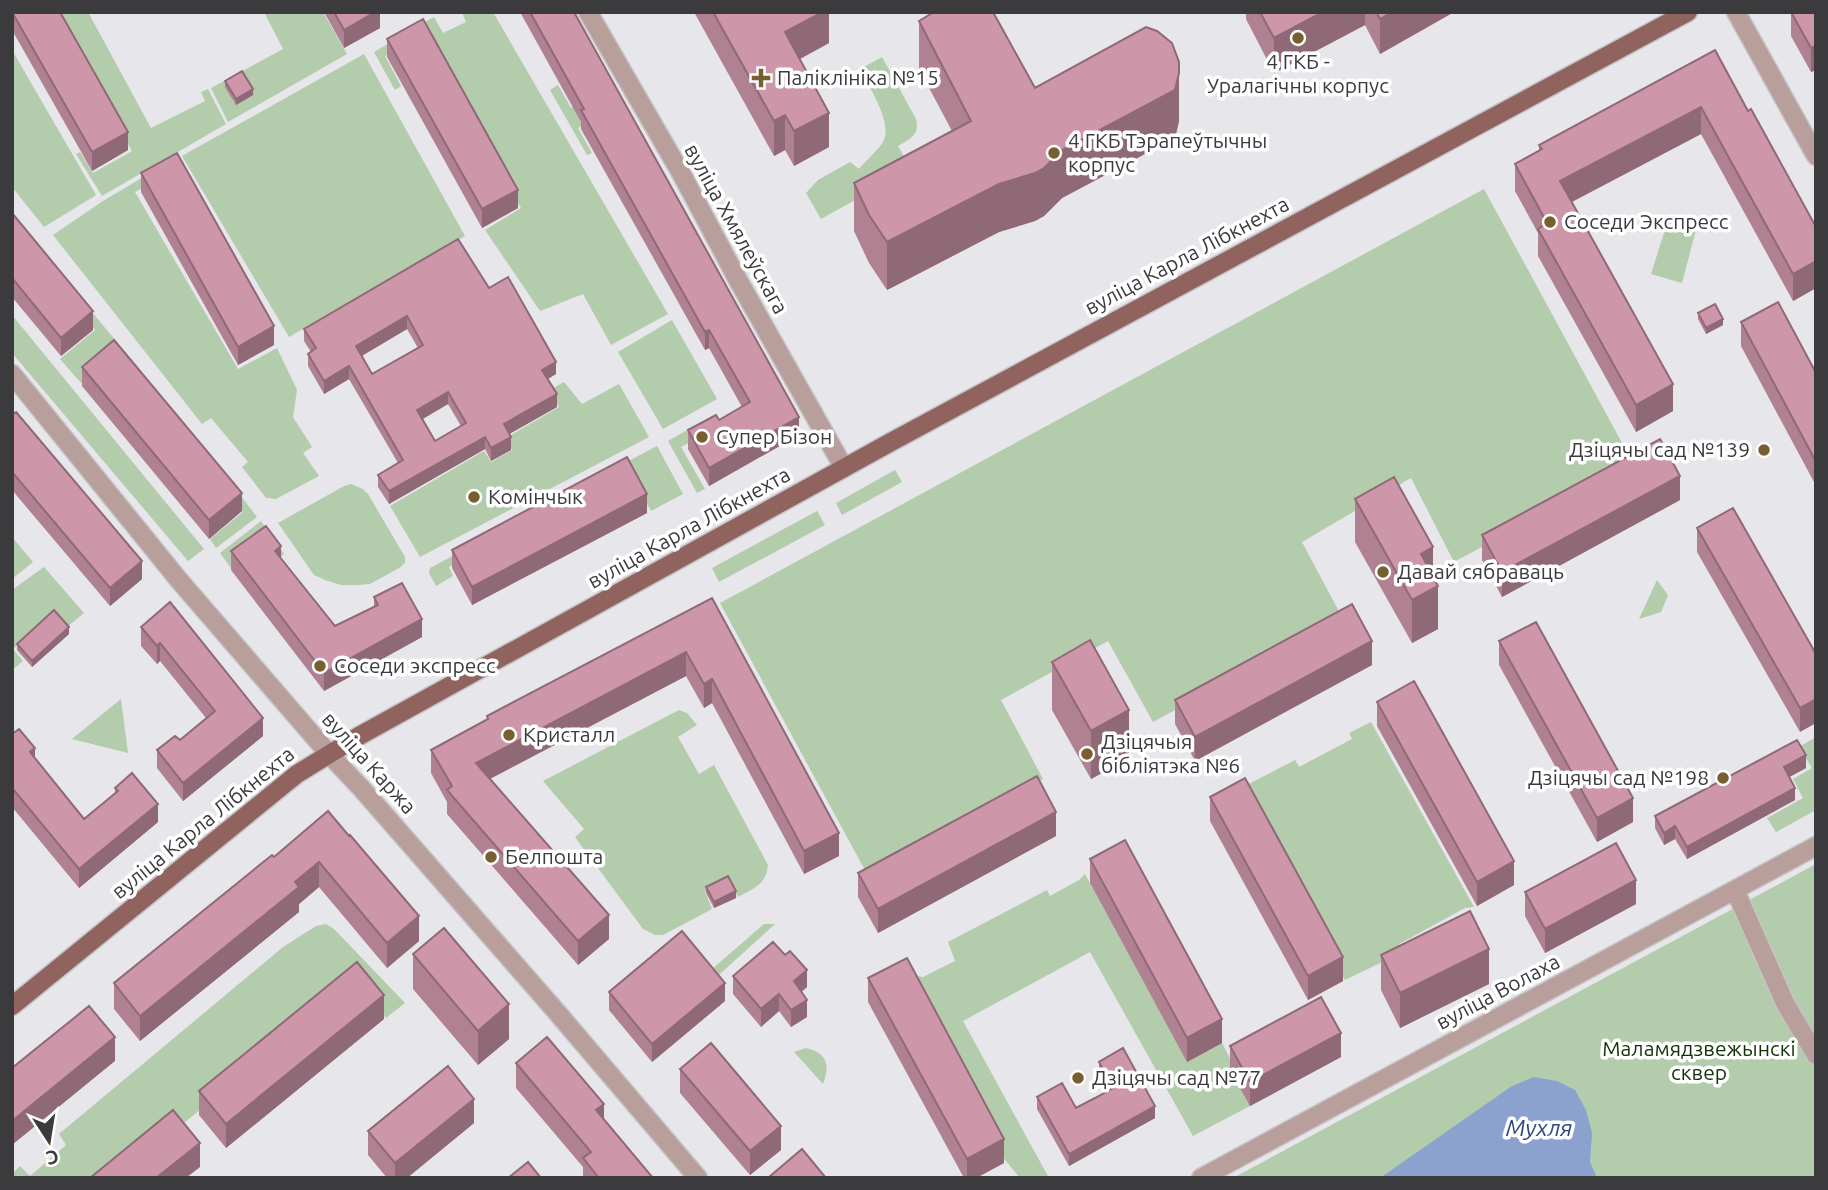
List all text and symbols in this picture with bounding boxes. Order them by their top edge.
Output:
marker: 4 ГКБ - Уралагічны корпус [1290,30,1306,46]
place label: 4 ГКБ - Уралагічны корпус [1207,49,1389,97]
place label: Паліклініка №15 [777,65,939,89]
marker: Паліклініка №15 [751,68,771,88]
place label: 4 ГКБ Тэрапеўтычны корпус [1068,128,1267,176]
street label: вуліца Хмялеўскага [680,139,794,318]
marker: 4 ГКБ Тэрапеўтычны корпус [1046,145,1062,161]
street label: вуліца Карла Лібкнехта [1080,191,1293,319]
place label: Соседи Экспресс [1564,209,1729,233]
marker: Соседи Экспресс [1542,214,1558,230]
place label: Супер Бізон [716,424,832,448]
marker: Супер Бізон [694,429,710,445]
place label: Дзіцячы сад №139 [1569,437,1750,461]
marker: Дзіцячы сад №139 [1756,442,1772,458]
street label: вуліца Карла Лібкнехта [583,461,794,593]
place label: Комінчык [488,484,583,508]
marker: Комінчык [466,489,482,505]
place label: Давай сябраваць [1397,559,1564,583]
marker: Давай сябраваць [1375,564,1391,580]
place label: Соседи экспресс [334,653,496,677]
marker: Соседи экспресс [312,658,328,674]
street label: вуліца Каржа [318,707,422,818]
place label: Кристалл [523,722,615,746]
marker: Кристалл [501,727,517,743]
place label: Дзіцячыя бібліятэка №6 [1101,729,1240,777]
street label: вуліца Карла Лібкнехта [106,741,298,903]
marker: Дзіцячыя бібліятэка №6 [1079,746,1095,762]
place label: Дзіцячы сад №198 [1528,765,1709,789]
marker: Дзіцячы сад №198 [1715,770,1731,786]
place label: Белпошта [505,844,603,868]
marker: Белпошта [483,849,499,865]
street label: вуліца Волаха [1432,948,1563,1034]
park label: Маламядзвежынскі сквер [1602,1036,1796,1084]
place label: Дзіцячы сад №77 [1092,1065,1261,1089]
marker: Дзіцячы сад №77 [1070,1070,1086,1086]
north arrow [14,1106,84,1176]
water label: Мухля [1506,1115,1572,1140]
text: С [44,1146,61,1170]

